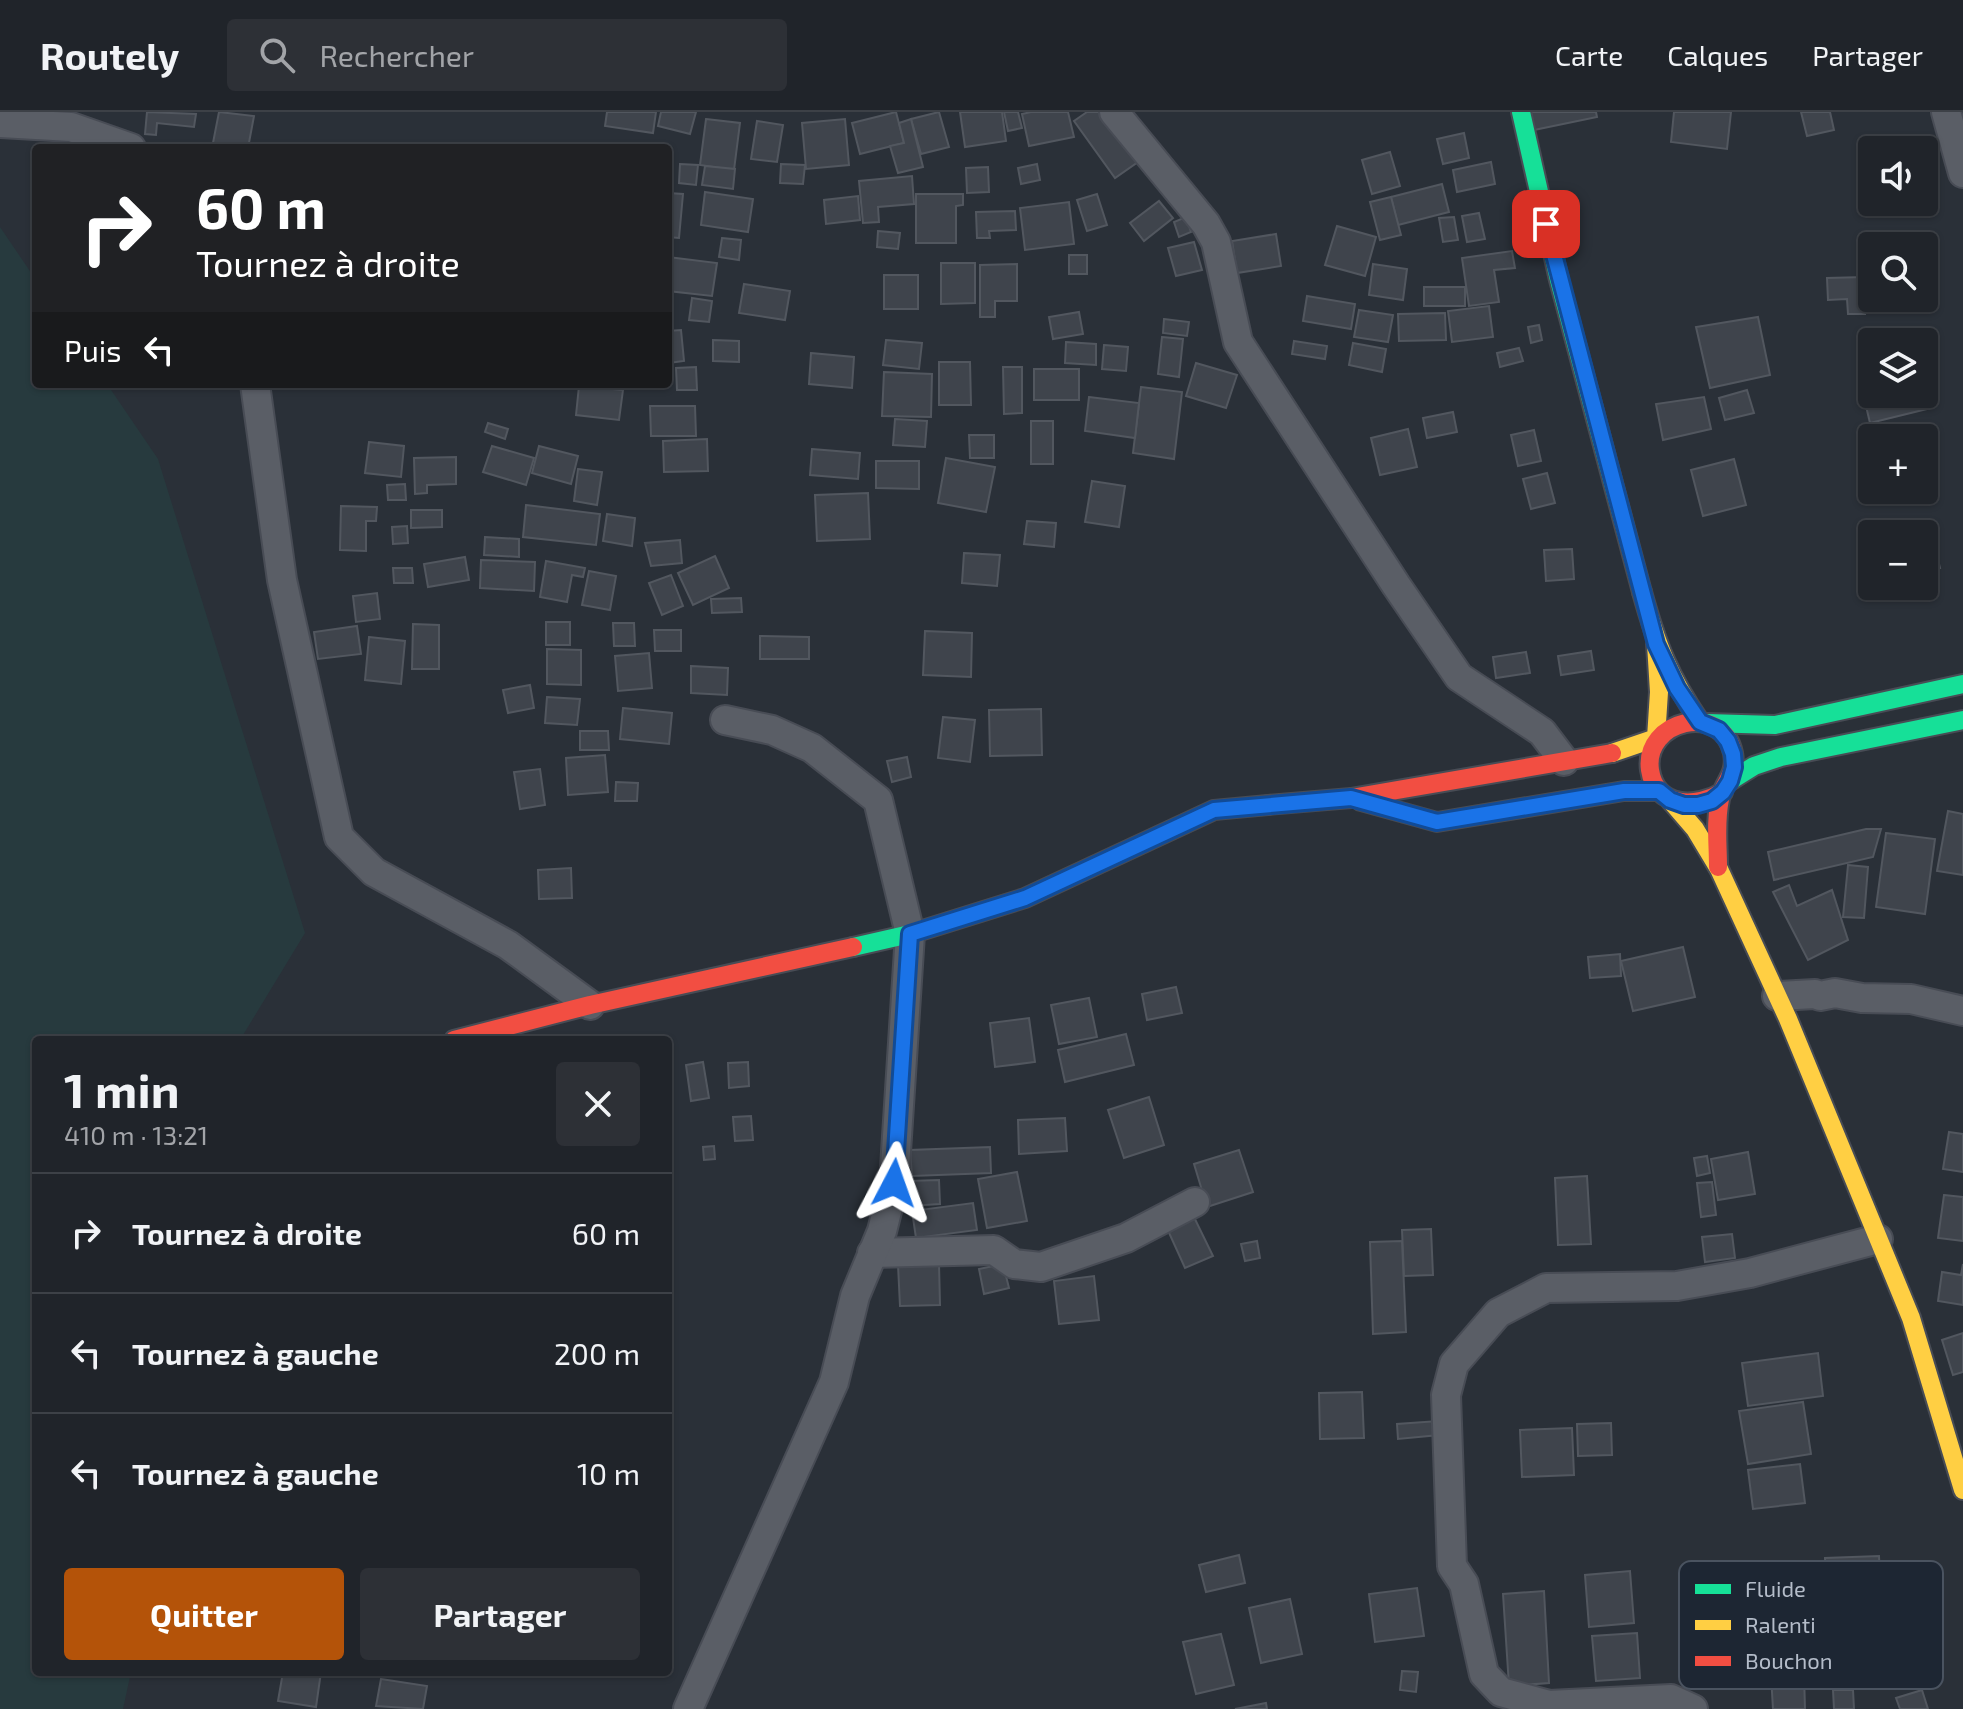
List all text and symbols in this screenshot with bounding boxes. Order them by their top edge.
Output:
search box [227,19,787,91]
text: Routely [40,32,179,78]
icon: search [255,33,299,77]
text: Rechercher [319,37,474,73]
text: Carte [1555,38,1623,72]
text: Calques [1667,38,1768,72]
text: Partager [1812,38,1923,72]
map controls [1858,136,1938,600]
button: sound [1858,136,1938,216]
text: 60 m [196,173,326,240]
icon: right [64,176,168,280]
pin [1512,190,1580,258]
icon: arrive [1524,202,1568,246]
button: search [1858,232,1938,312]
text: Tournez à droite [196,241,460,284]
icon: left [137,328,181,372]
button: layers [1858,328,1938,408]
text: Puis [64,332,121,368]
button: + [1858,424,1938,504]
button: − [1858,520,1938,600]
text: 1 min [64,1060,180,1118]
button: close [556,1062,640,1146]
text: 410 m · 13:21 [64,1119,208,1150]
position arrow [852,1141,936,1225]
icon: right [64,1211,108,1255]
text: Tournez à droite [132,1215,362,1251]
text: 60 m [572,1215,640,1251]
icon: left [64,1331,108,1375]
text: Tournez à gauche [132,1335,379,1371]
text: 200 m [554,1335,640,1371]
icon: left [64,1451,108,1495]
text: Tournez à gauche [132,1455,379,1491]
text: 10 m [577,1455,640,1491]
legend [1679,1561,1943,1689]
button: Quitter [64,1568,344,1660]
button: Partager [360,1568,640,1660]
text: Fluide [1745,1575,1806,1601]
text: Ralenti [1745,1611,1816,1637]
text: Bouchon [1745,1647,1833,1673]

